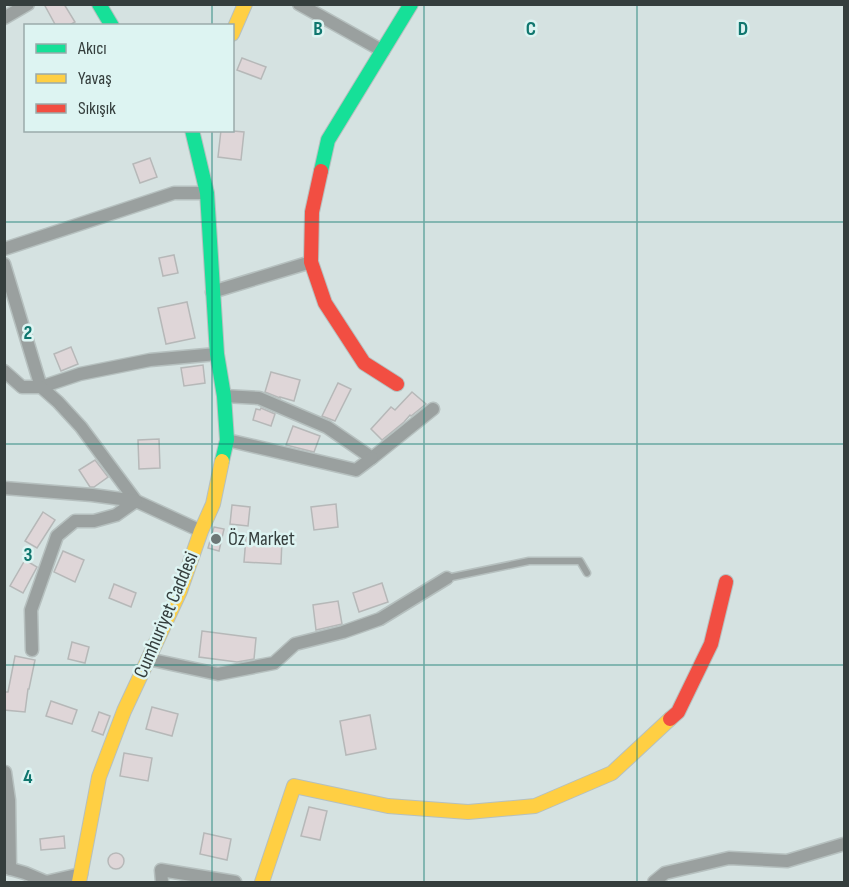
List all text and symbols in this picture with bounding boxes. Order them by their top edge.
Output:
text: B [313,17,323,41]
text: C [526,17,536,41]
text: D [738,17,748,41]
legend [24,24,234,132]
text: Akıcı [77,38,107,59]
text: Yavaş [78,68,112,89]
text: Sıkışık [78,98,116,119]
text: 2 [24,321,32,345]
place label: Öz Market [228,527,295,551]
marker: Öz Market [209,532,223,546]
text: 3 [24,543,33,567]
street label: Cumhuriyet Caddesi [129,548,203,682]
text: 4 [23,765,33,789]

